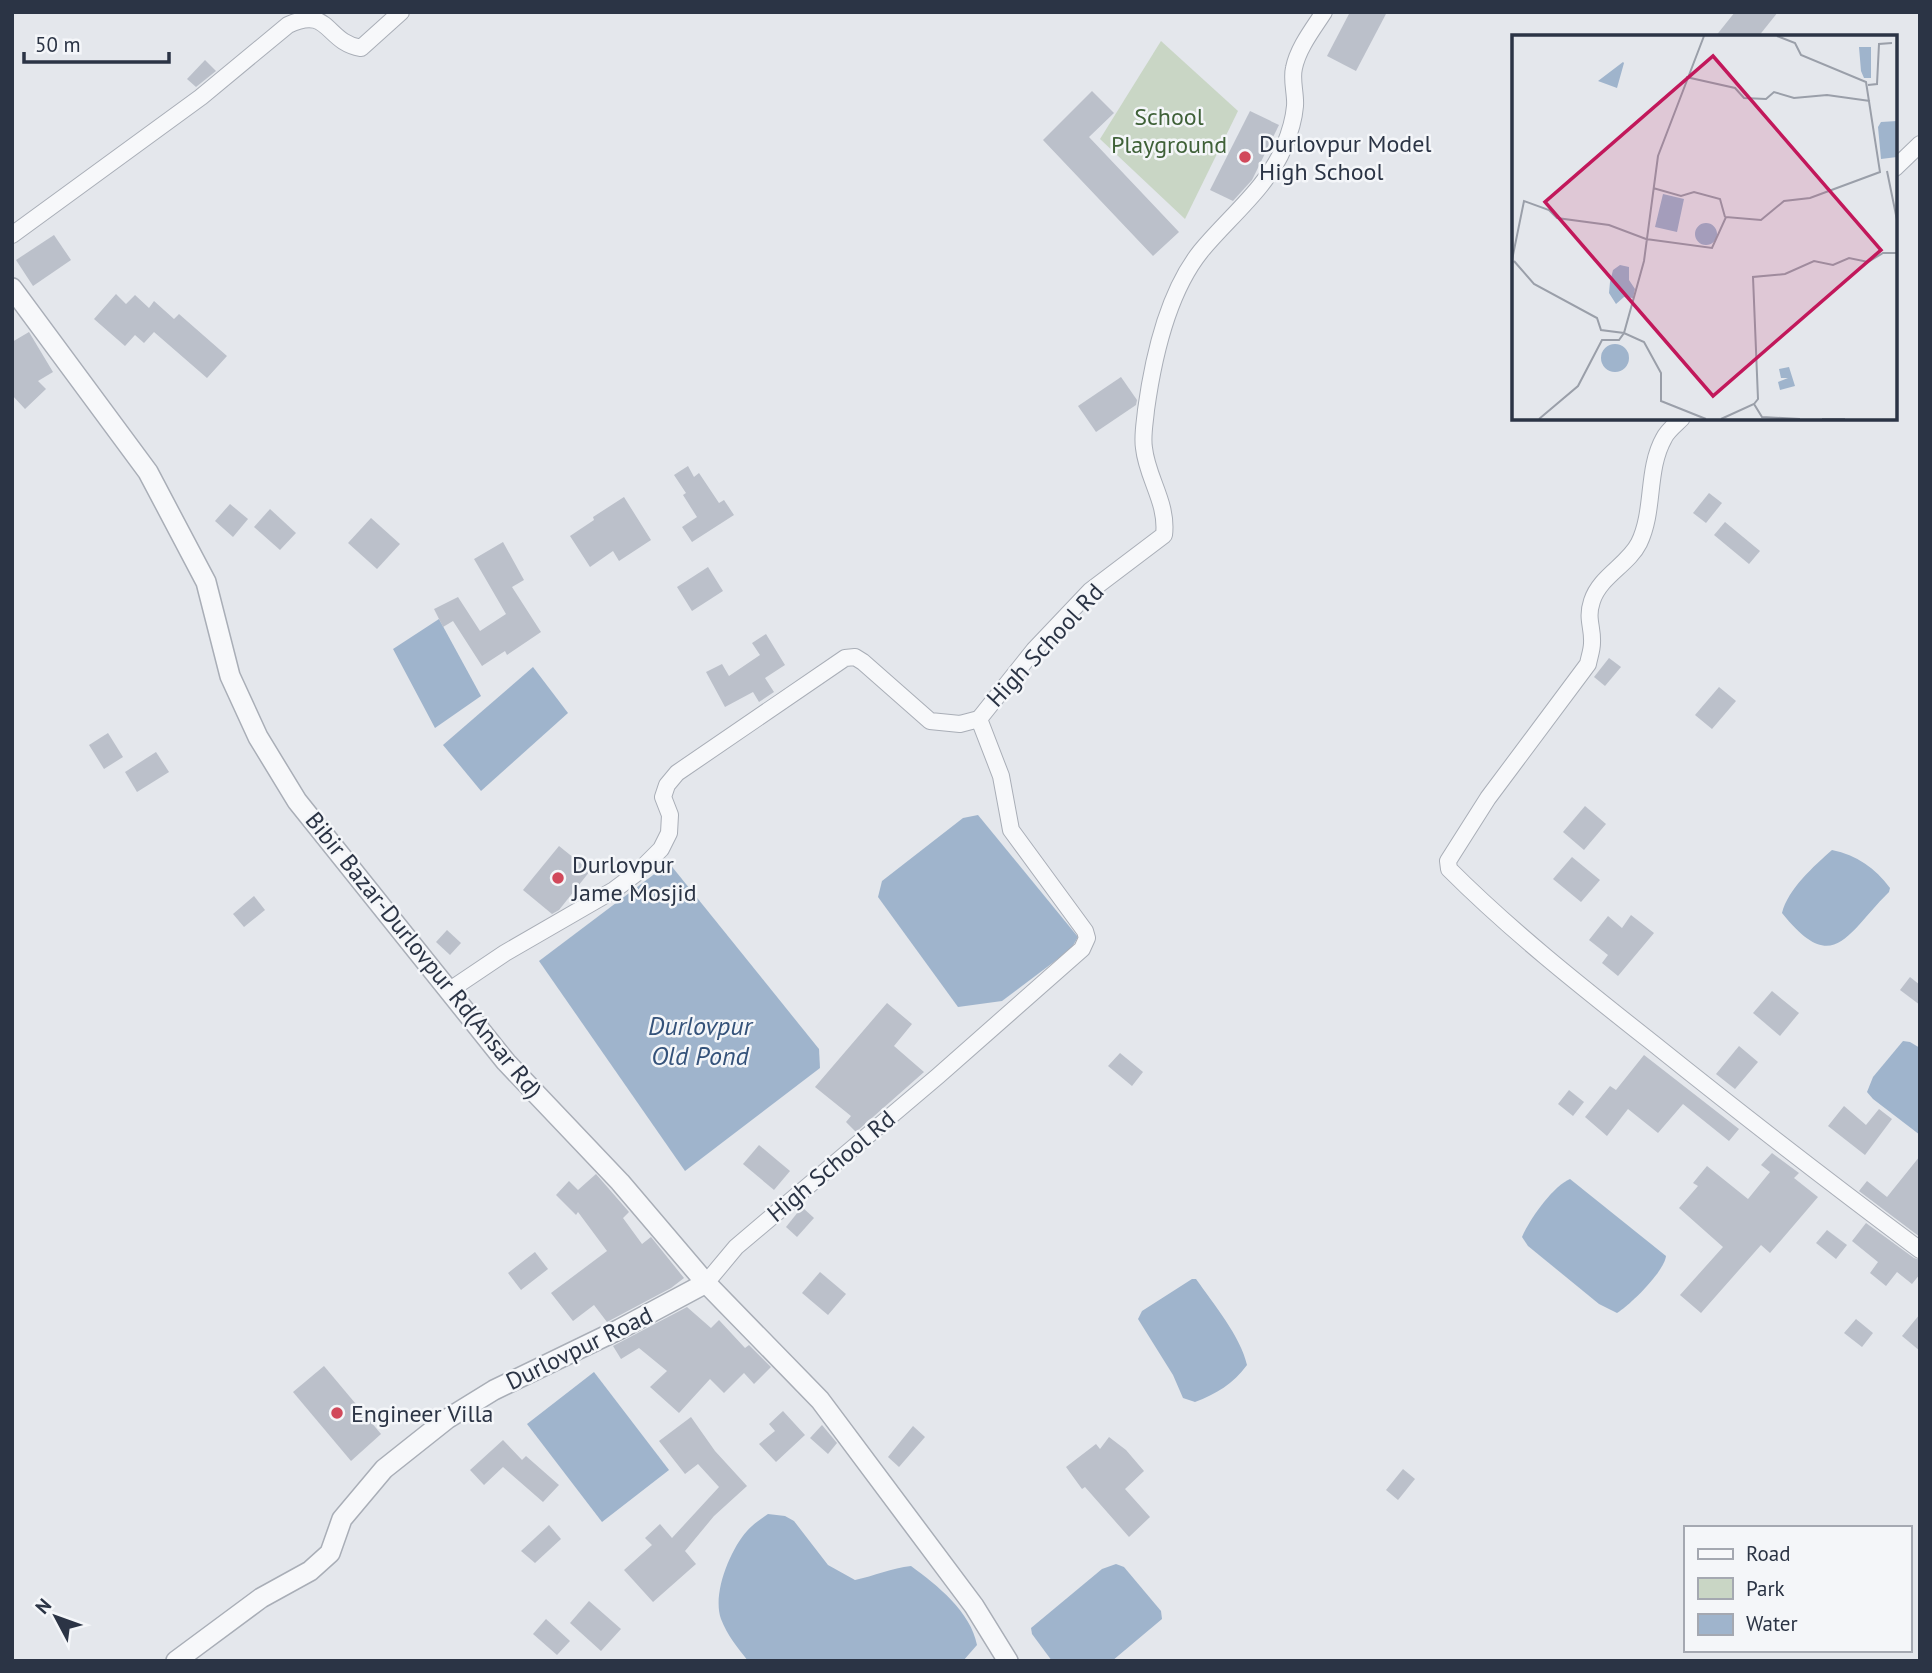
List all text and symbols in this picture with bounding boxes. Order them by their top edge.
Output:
scale bar [24,21,170,65]
text: 50 m [35,31,81,58]
inset map [1512,35,1897,420]
park label: School Playground [1111,101,1227,160]
place label: Durlovpur Model High School [1259,128,1431,187]
marker: Durlovpur Model High School [1237,149,1253,165]
street label: High School Rd [980,577,1110,713]
street label: Bibir Bazar-Durlovpur Rd(Ansar Rd) [299,805,549,1105]
place label: Durlovpur Jame Mosjid [571,849,697,908]
marker: Durlovpur Jame Mosjid [550,870,566,886]
water label: Durlovpur Old Pond [648,1009,754,1072]
street label: High School Rd [761,1103,901,1229]
street label: Durlovpur Road [501,1299,657,1397]
place label: Engineer Villa [351,1398,493,1429]
marker: Engineer Villa [329,1405,345,1421]
legend [1684,1526,1911,1652]
text: Road [1746,1540,1790,1567]
text: Park [1746,1575,1785,1602]
north arrow [21,1582,91,1652]
text: N [30,1593,56,1618]
text: Water [1746,1610,1798,1637]

